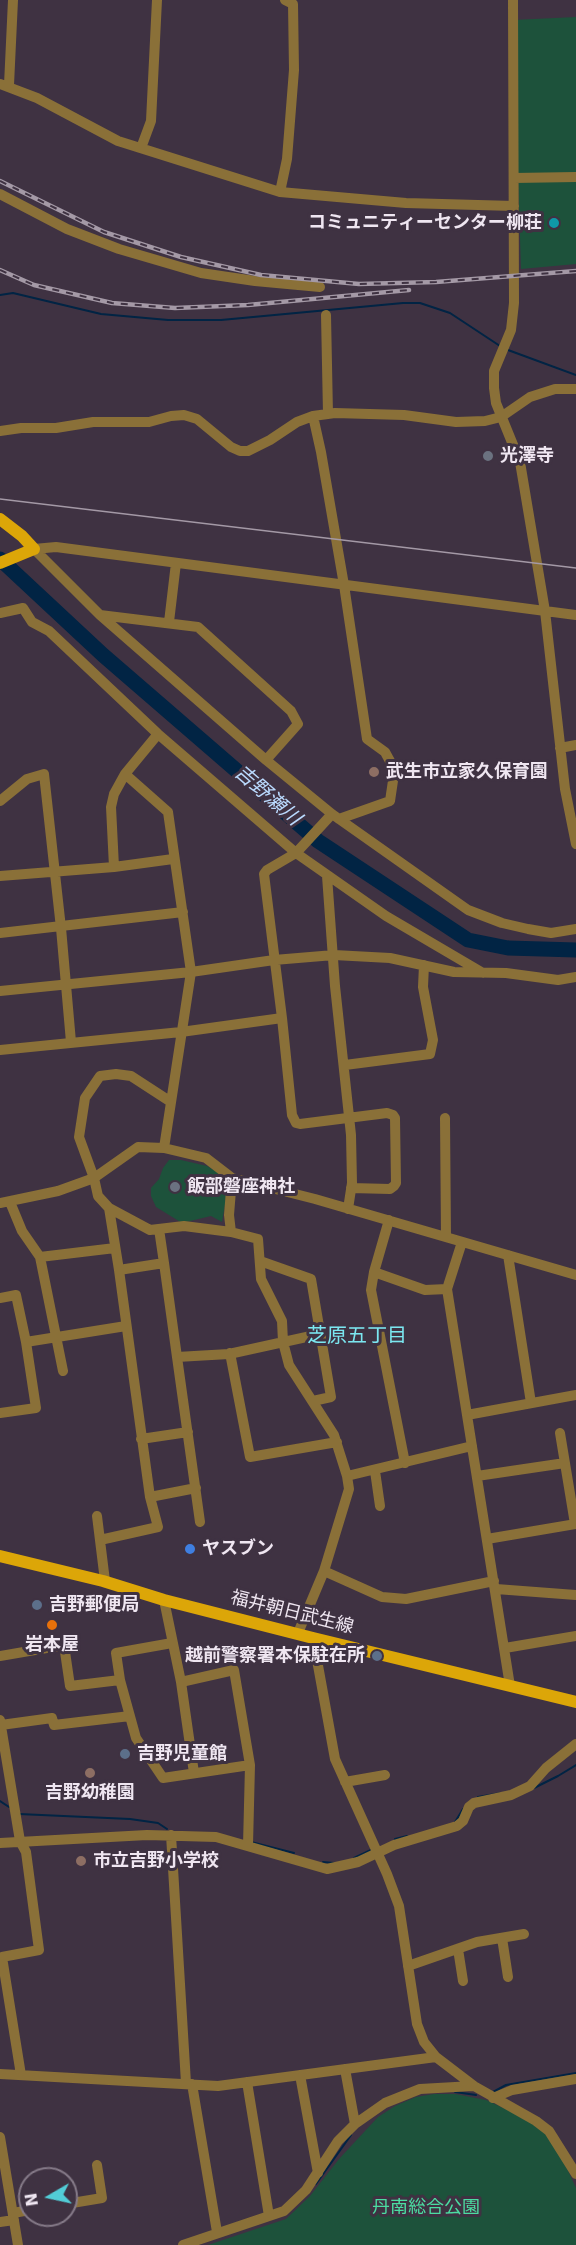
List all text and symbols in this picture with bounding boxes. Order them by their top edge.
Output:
place label: コミュニティーセンター柳荘 [308,212,542,234]
marker: コミュニティーセンター柳荘 [547,216,561,230]
place label: 光澤寺 [500,445,554,467]
marker: 光澤寺 [481,449,495,463]
water label: 吉野瀬川 [229,761,305,831]
place label: 武生市立家久保育園 [386,761,548,783]
marker: 武生市立家久保育園 [367,765,381,779]
place label: 飯部磐座神社 [187,1176,295,1198]
marker: 飯部磐座神社 [168,1180,182,1194]
district label: 芝原五丁目 [307,1325,407,1349]
place label: ヤスブン [202,1538,274,1560]
marker: ヤスブン [183,1542,197,1556]
street label: 福井朝日武生線 [228,1587,356,1639]
place label: 吉野郵便局 [49,1594,139,1616]
marker: 吉野郵便局 [30,1598,44,1612]
marker: 岩本屋 [45,1618,59,1632]
place label: 岩本屋 [25,1634,79,1656]
place label: 越前警察署本保駐在所 [185,1645,365,1667]
marker: 越前警察署本保駐在所 [370,1649,384,1663]
place label: 吉野児童館 [137,1743,227,1765]
marker: 吉野児童館 [118,1747,132,1761]
marker: 吉野幼稚園 [83,1766,97,1780]
place label: 吉野幼稚園 [45,1782,135,1804]
place label: 市立吉野小学校 [93,1850,219,1872]
marker: 市立吉野小学校 [74,1854,88,1868]
north arrow [18,2167,78,2227]
text: N [21,2191,42,2208]
park label: 丹南総合公園 [372,2197,480,2219]

